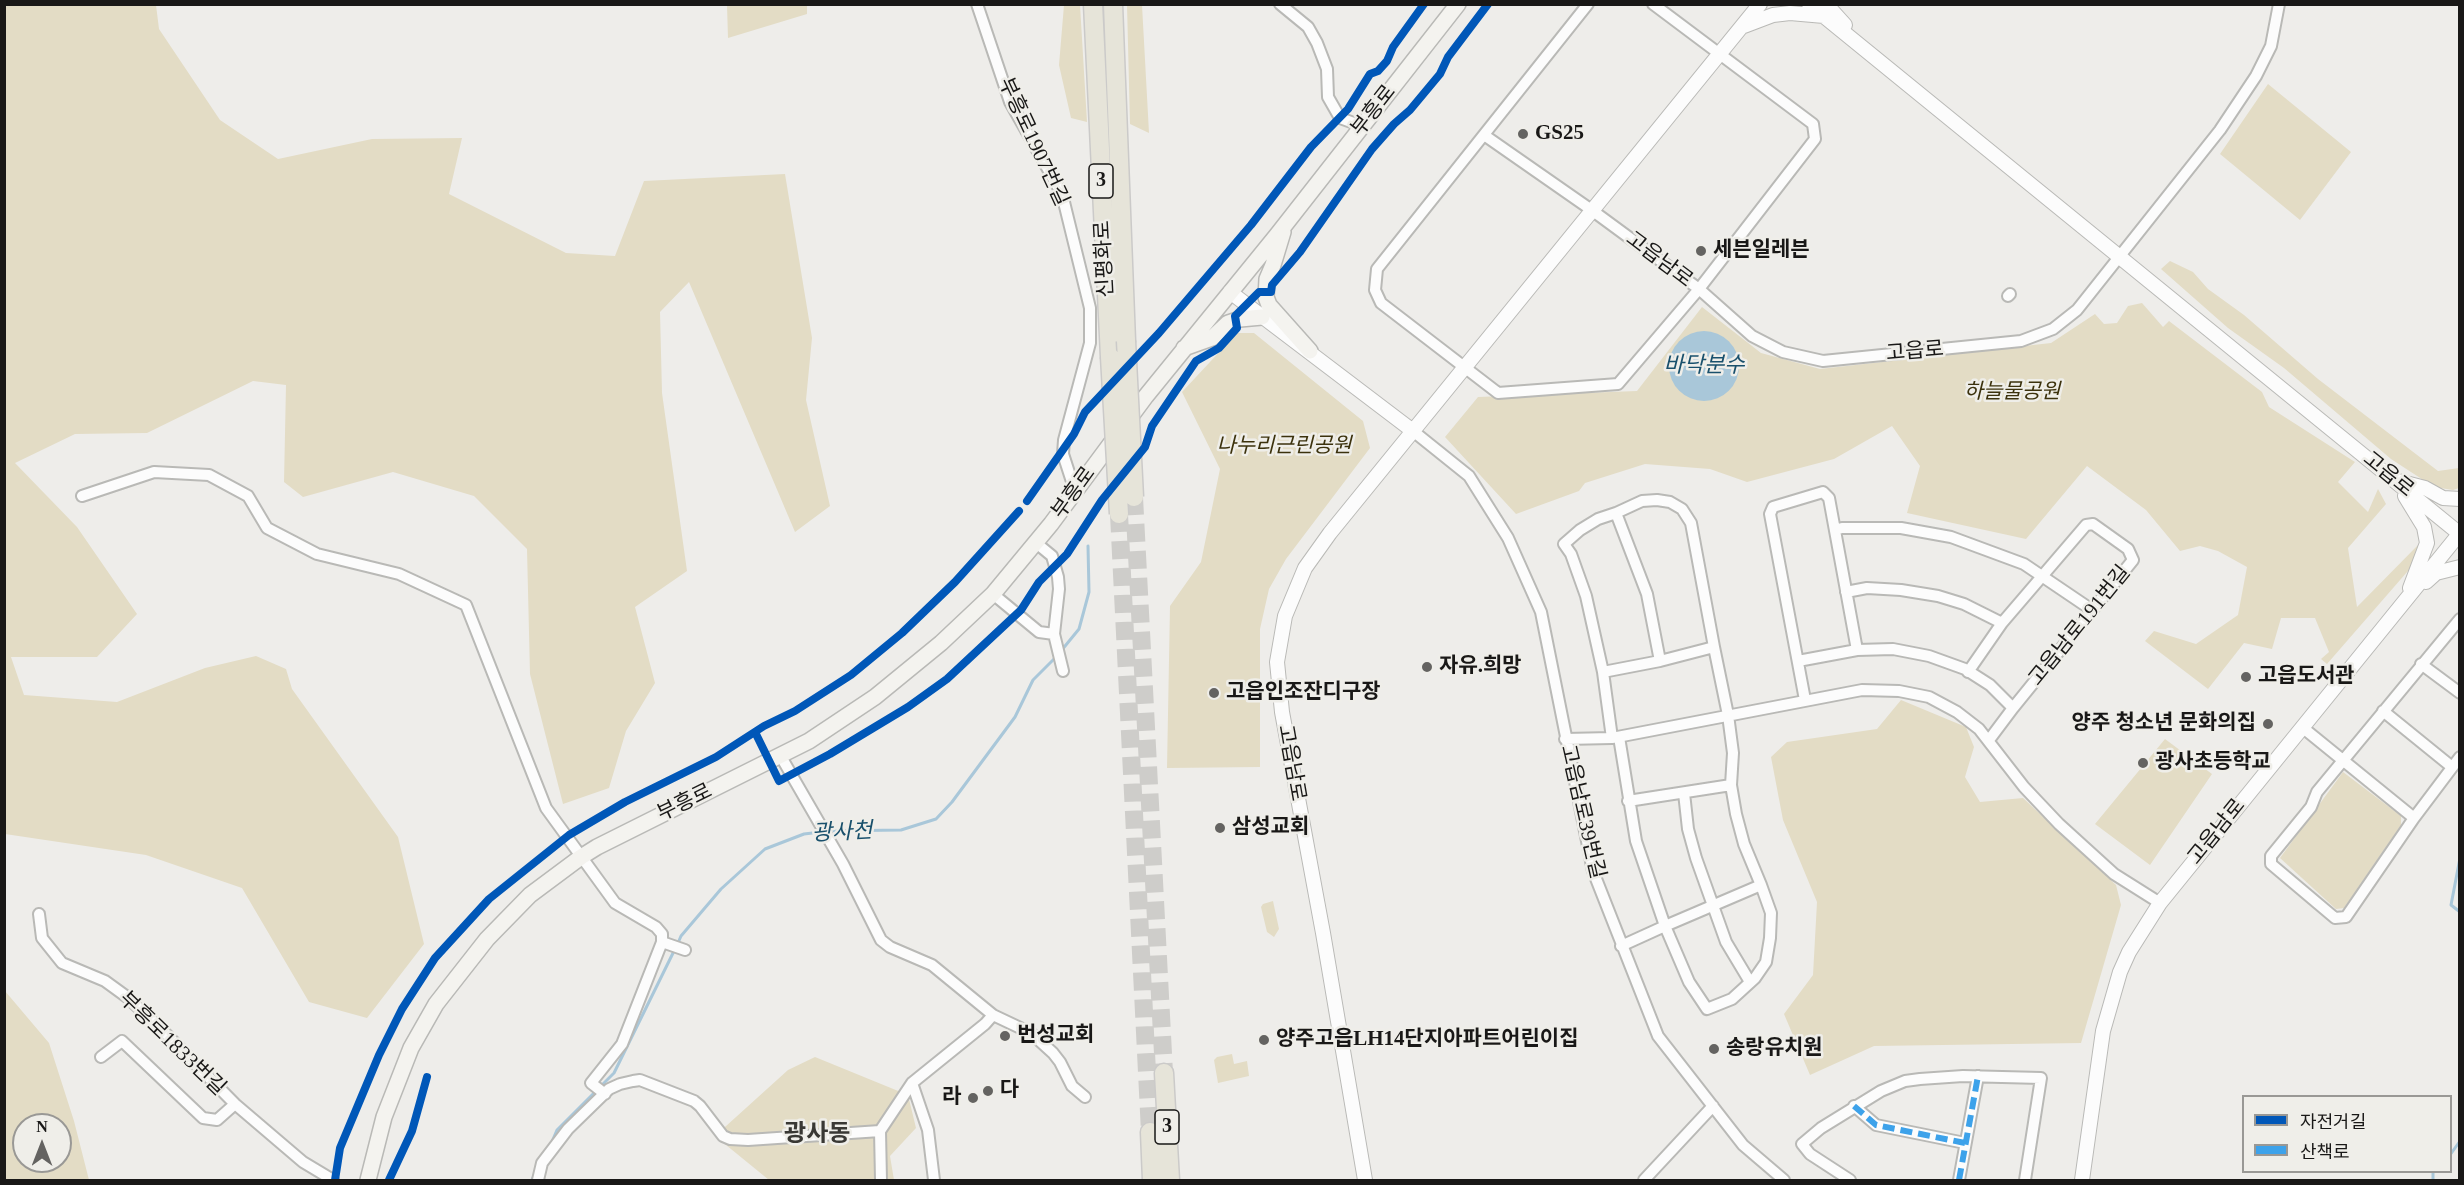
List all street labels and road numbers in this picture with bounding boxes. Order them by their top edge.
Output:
street label: 부흥로1907번길 [992,74,1074,210]
street label: 부흥로 [1346,80,1402,142]
road number: 3 [1089,164,1113,198]
street label: 신평화로 [1090,220,1120,298]
street label: 고읍남로 [1621,227,1697,293]
street label: 고읍로 [1885,337,1945,367]
street label: 고읍로 [2358,447,2418,503]
street label: 부흥로 [1047,462,1101,524]
street label: 고읍남로191번길 [2024,561,2136,691]
street label: 고읍남로 [1272,723,1310,803]
street label: 고읍남로39번길 [1554,742,1610,882]
street label: 부흥로 [653,779,717,827]
street label: 고읍남로 [2183,794,2251,870]
street label: 부흥로1833번길 [113,987,231,1101]
road number: 3 [1155,1110,1179,1144]

